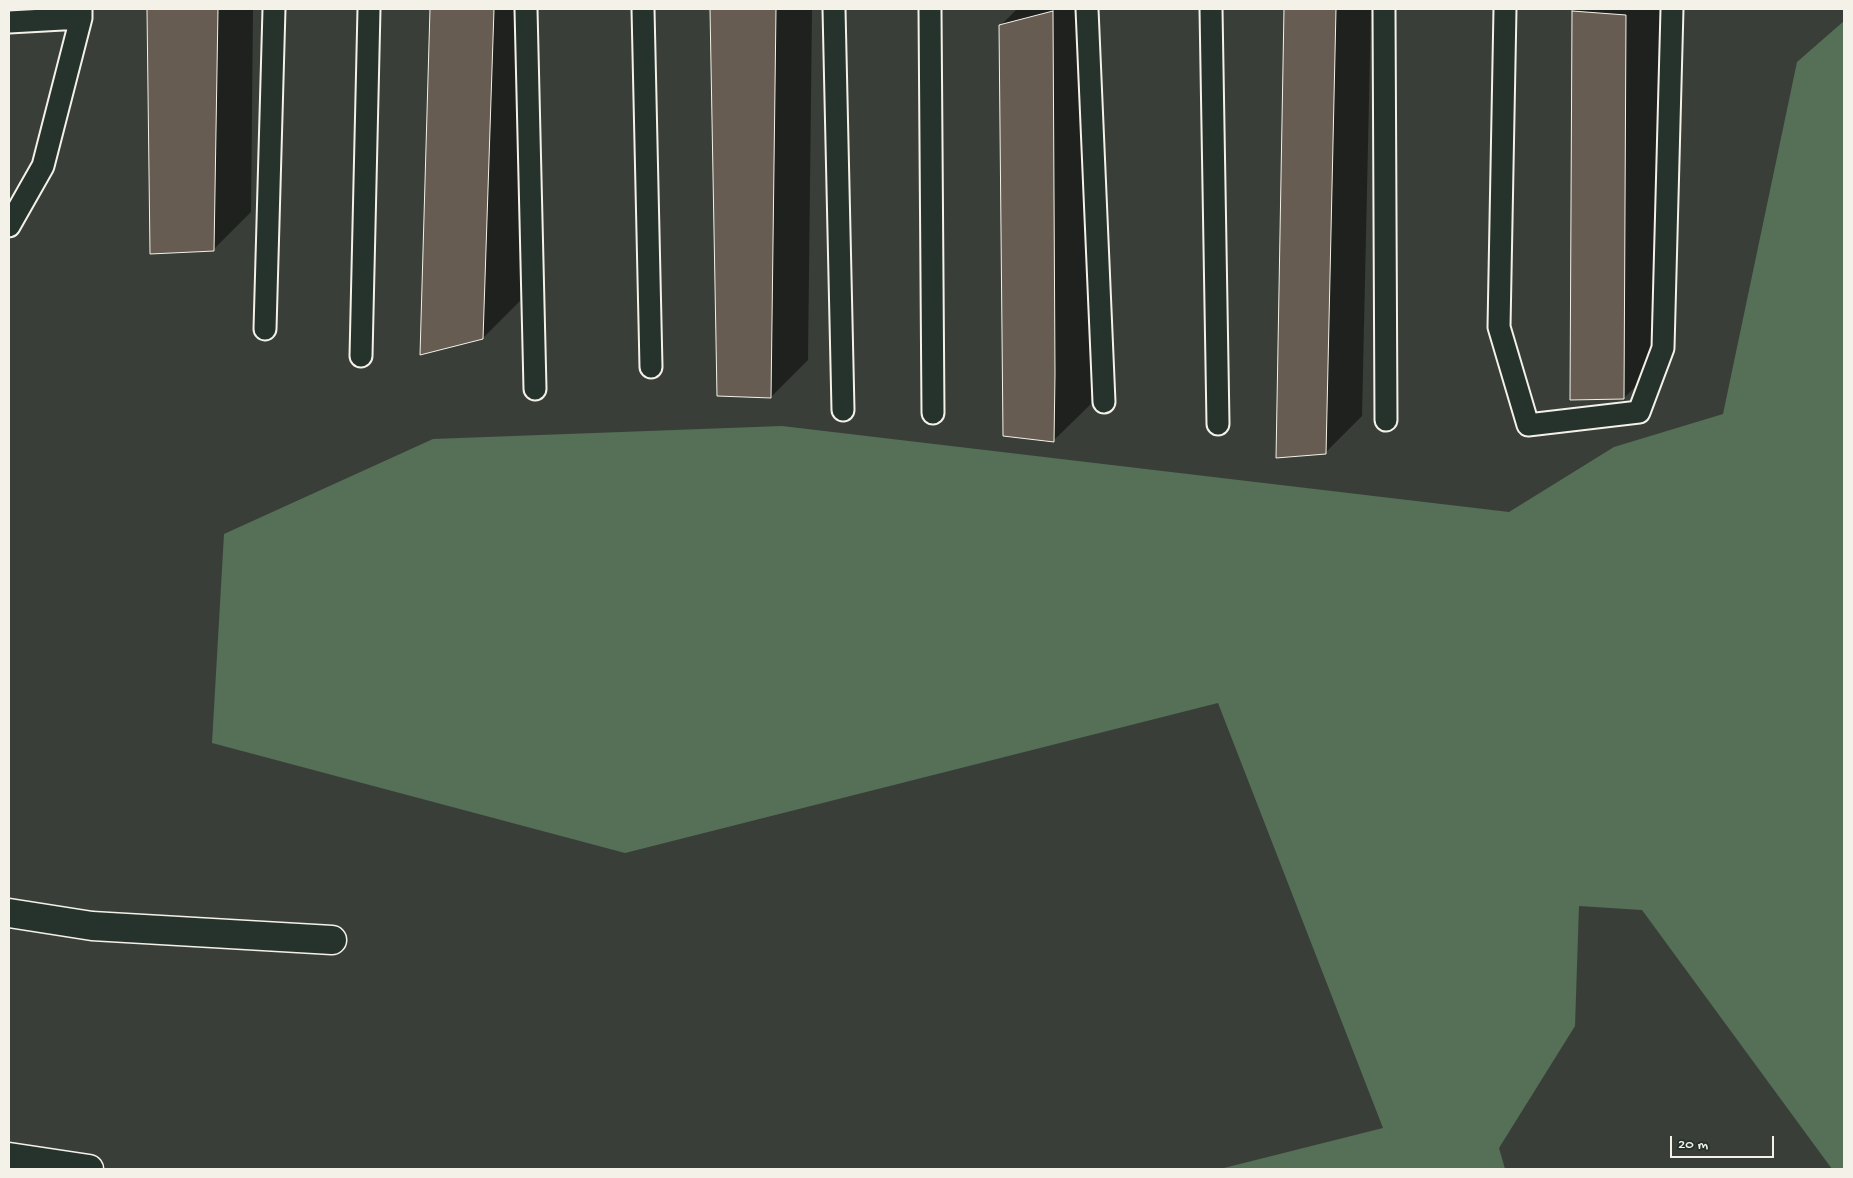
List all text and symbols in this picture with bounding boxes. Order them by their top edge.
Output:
scale bar [1673,1126,1777,1158]
text: 20 m [1678,1136,1708,1154]

